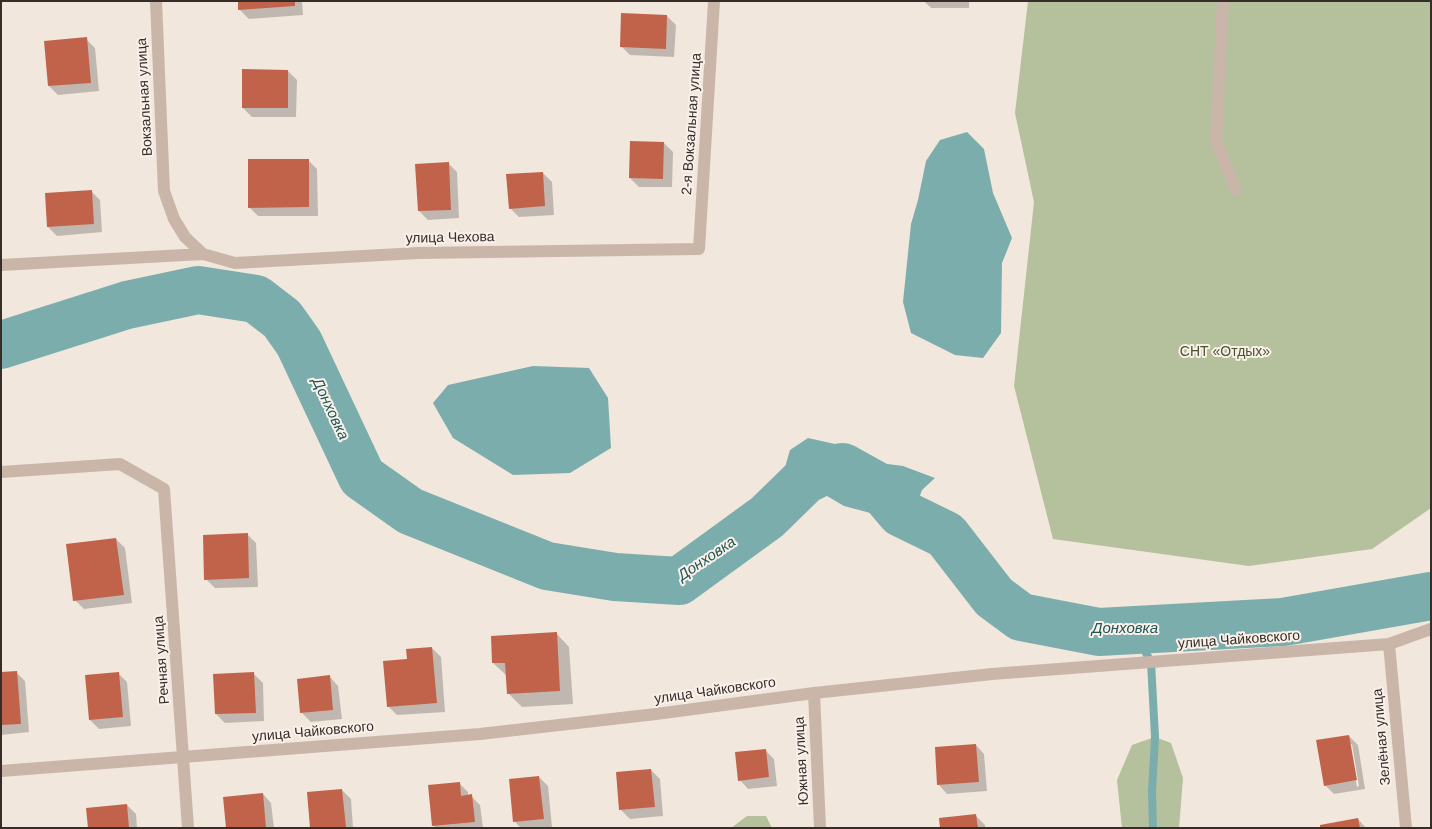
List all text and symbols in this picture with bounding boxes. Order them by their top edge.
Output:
street label: Вокзальная улица [134,37,156,157]
street label: 2-я Вокзальная улица [679,52,705,196]
street label: улица Чехова [405,229,495,247]
park label: СНТ «Отдых» [1180,344,1270,360]
water label: Донховка [308,375,352,443]
water label: Донховка [675,533,739,585]
street label: Речная улица [151,615,173,705]
water label: Донховка [1092,620,1158,638]
street label: улица Чайковского [1177,627,1301,653]
street label: улица Чайковского [653,674,777,708]
street label: Зелёная улица [1369,688,1395,786]
street label: Южная улица [791,716,813,806]
street label: улица Чайковского [251,718,375,746]

